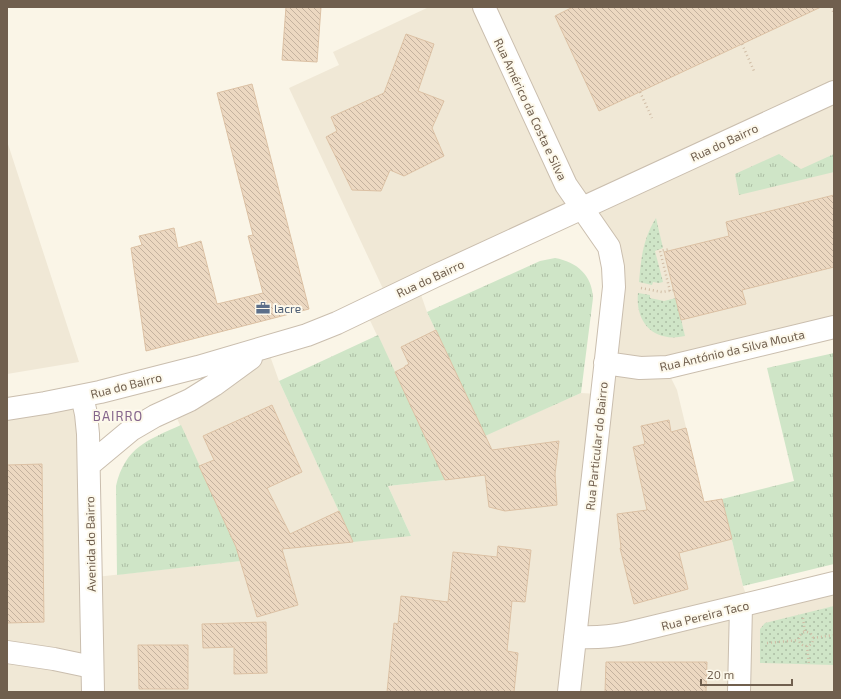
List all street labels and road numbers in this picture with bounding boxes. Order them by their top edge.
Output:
street label: Rua Américo da Costa e Silva [492,36,570,182]
street label: Rua do Bairro [688,120,760,164]
street label: Rua do Bairro [394,256,466,300]
street label: Rua António da Silva Mouta [658,326,806,374]
street label: Rua do Bairro [89,369,163,401]
street label: Rua Particular do Bairro [582,381,610,511]
street label: Avenida do Bairro [82,496,98,592]
street label: Rua Pereira Taco [660,597,750,633]

